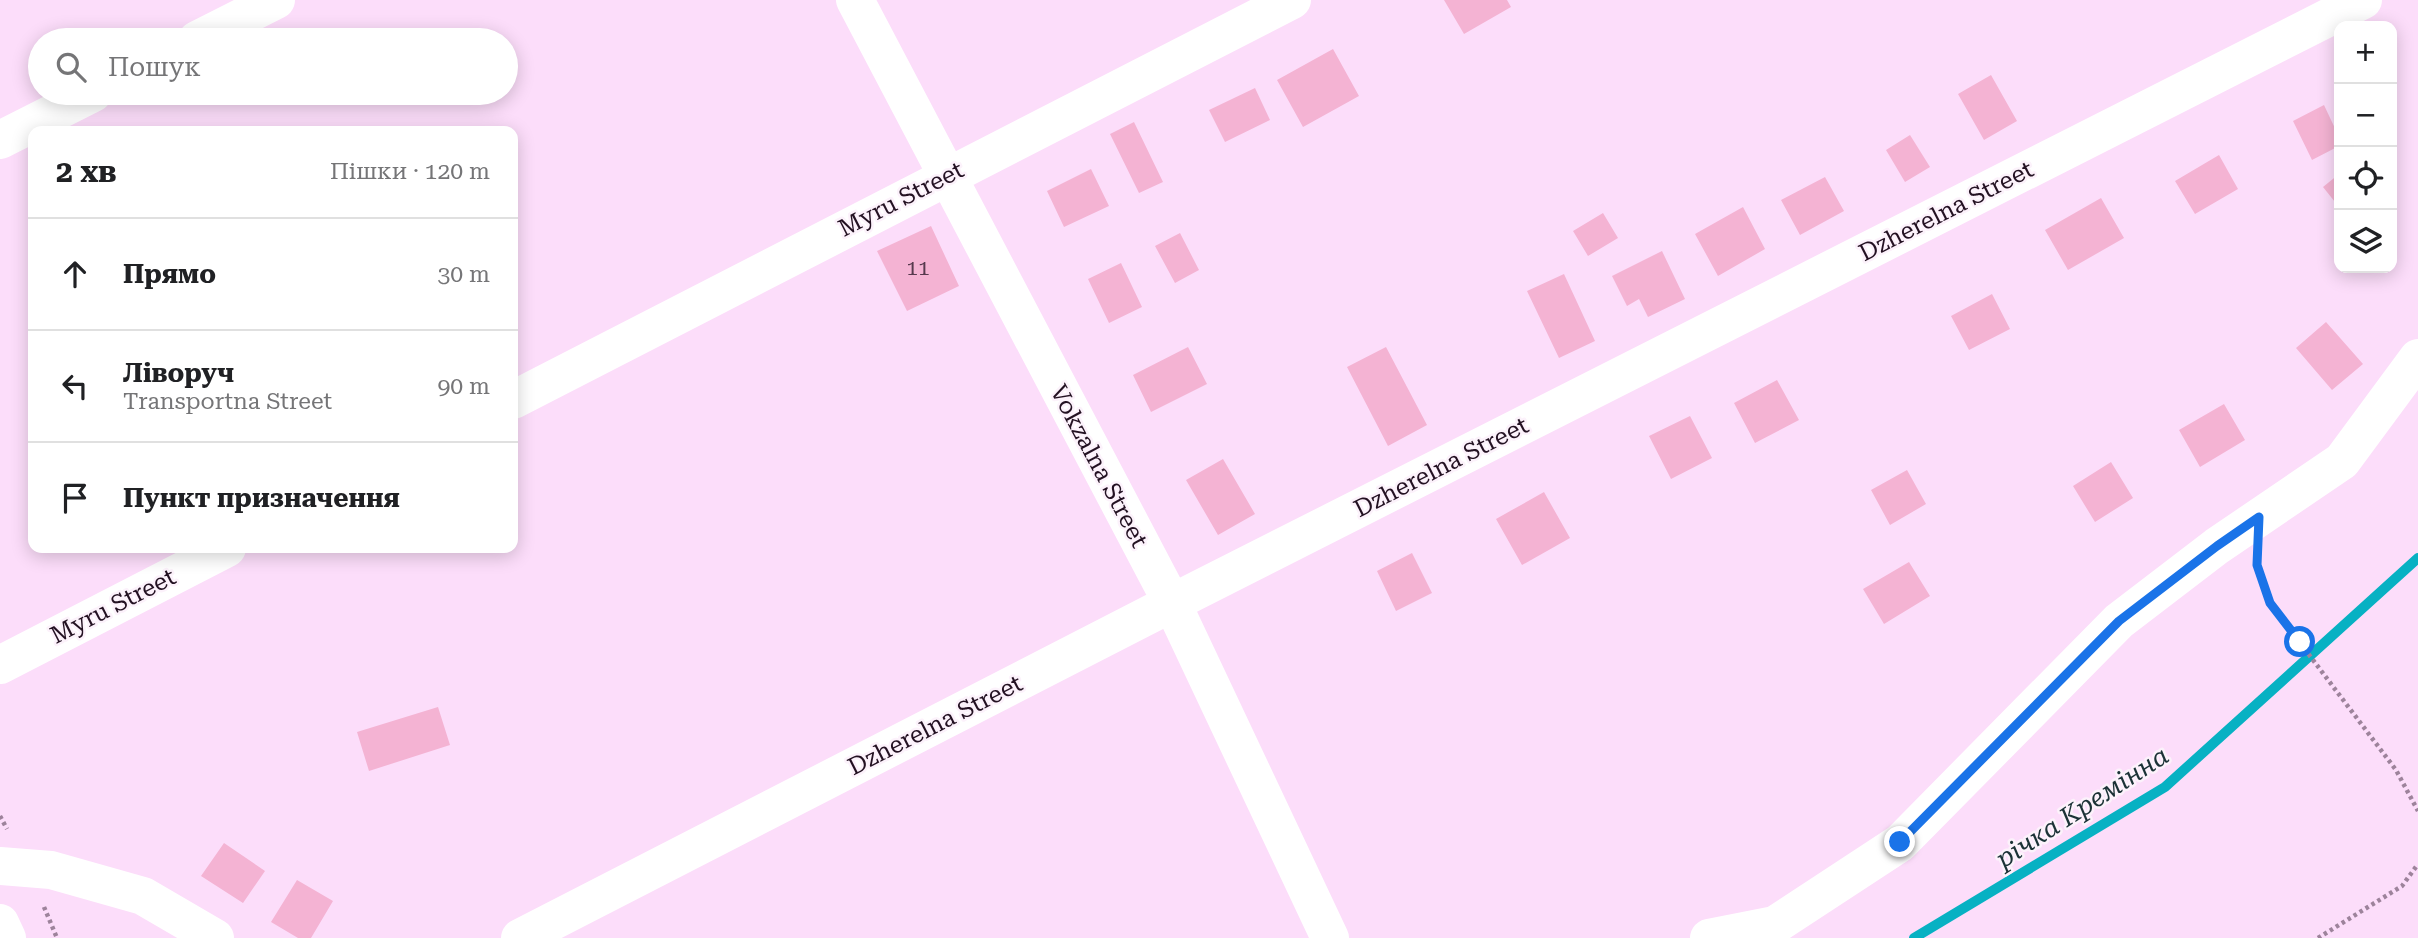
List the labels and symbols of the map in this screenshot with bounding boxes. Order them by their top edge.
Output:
street label: Myru Street [834,155,968,243]
street label: Dzherelna Street [1854,155,2038,267]
house number: 11 [906,256,930,280]
street label: Vokzalna Street [1044,380,1154,552]
street label: Dzherelna Street [1349,411,1533,523]
street label: Myru Street [46,562,180,650]
route start [2284,626,2315,657]
street label: Dzherelna Street [843,669,1027,781]
water label: річка Кремінна [1989,740,2174,875]
route end [1884,826,1915,857]

